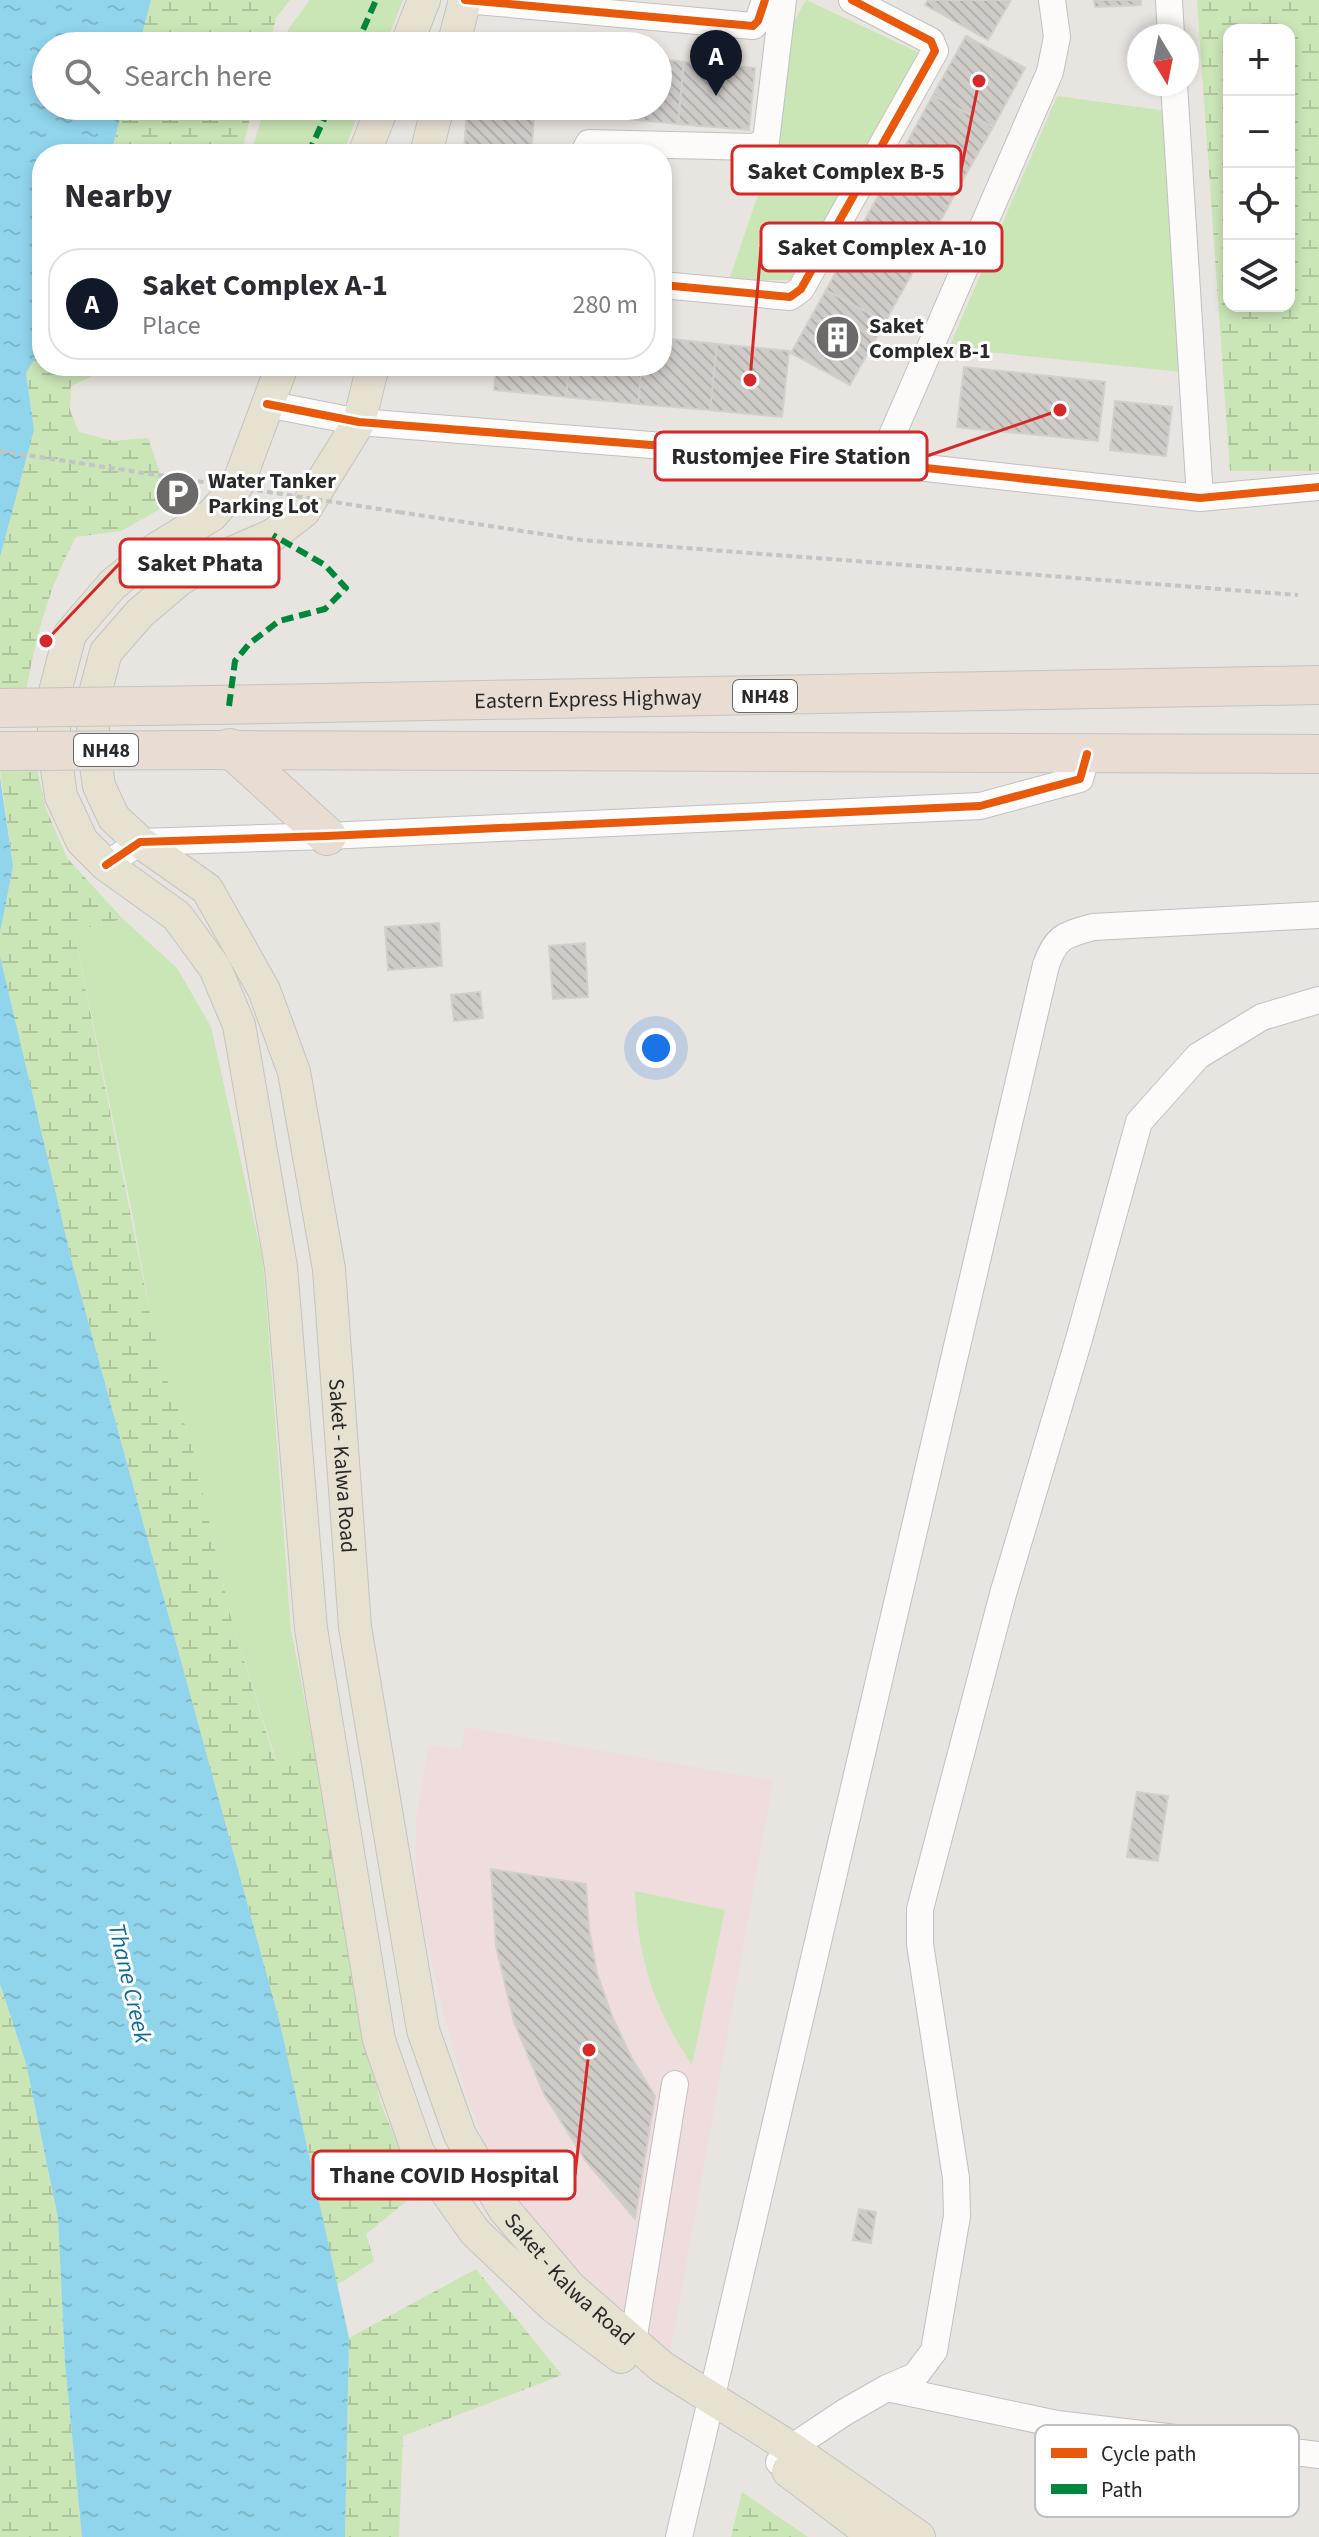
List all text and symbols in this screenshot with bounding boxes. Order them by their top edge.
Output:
north arrow [1127,24,1199,96]
map controls [1223,24,1295,312]
button: + [1223,24,1295,96]
pin: A [690,30,742,96]
search box [32,32,672,120]
icon: search [60,54,104,98]
text: Search here [124,55,272,98]
button: − [1223,96,1295,168]
callout: Saket Complex B-5 [732,146,961,194]
text: Saket Complex B-5 [747,154,945,189]
button: locate [1223,168,1295,240]
text: Nearby [64,172,172,221]
callout: Saket Complex A-10 [761,223,1002,271]
text: Saket Complex A-10 [777,230,987,265]
button: layers [1223,240,1295,312]
text: Saket Complex A-1 [142,264,388,307]
text: A [85,286,99,323]
text: 280 m [572,286,638,323]
text: Place [142,307,201,344]
place label: Saket Complex B-1 [869,310,991,367]
building icon: Saket Complex B-1 [814,314,862,362]
callout: Rustomjee Fire Station [655,432,927,480]
text: Rustomjee Fire Station [671,439,911,474]
place label: Water Tanker Parking Lot [208,465,336,522]
parking icon: Water Tanker Parking Lot [153,469,201,517]
callout: Saket Phata [120,539,279,587]
text: Saket Phata [137,546,263,581]
road number: NH48 [733,680,797,712]
street label: Eastern Express Highway [474,681,703,717]
road number: NH48 [74,734,138,766]
your location [636,1028,676,1068]
street label: Saket - Kalwa Road [320,1377,365,1554]
water label: Thane Creek [99,1920,160,2047]
callout: Thane COVID Hospital [313,2151,575,2199]
text: Thane COVID Hospital [329,2158,559,2193]
street label: Saket - Kalwa Road [497,2206,641,2353]
legend [1035,2425,1299,2517]
text: Cycle path [1101,2438,1197,2470]
text: Path [1101,2474,1143,2506]

